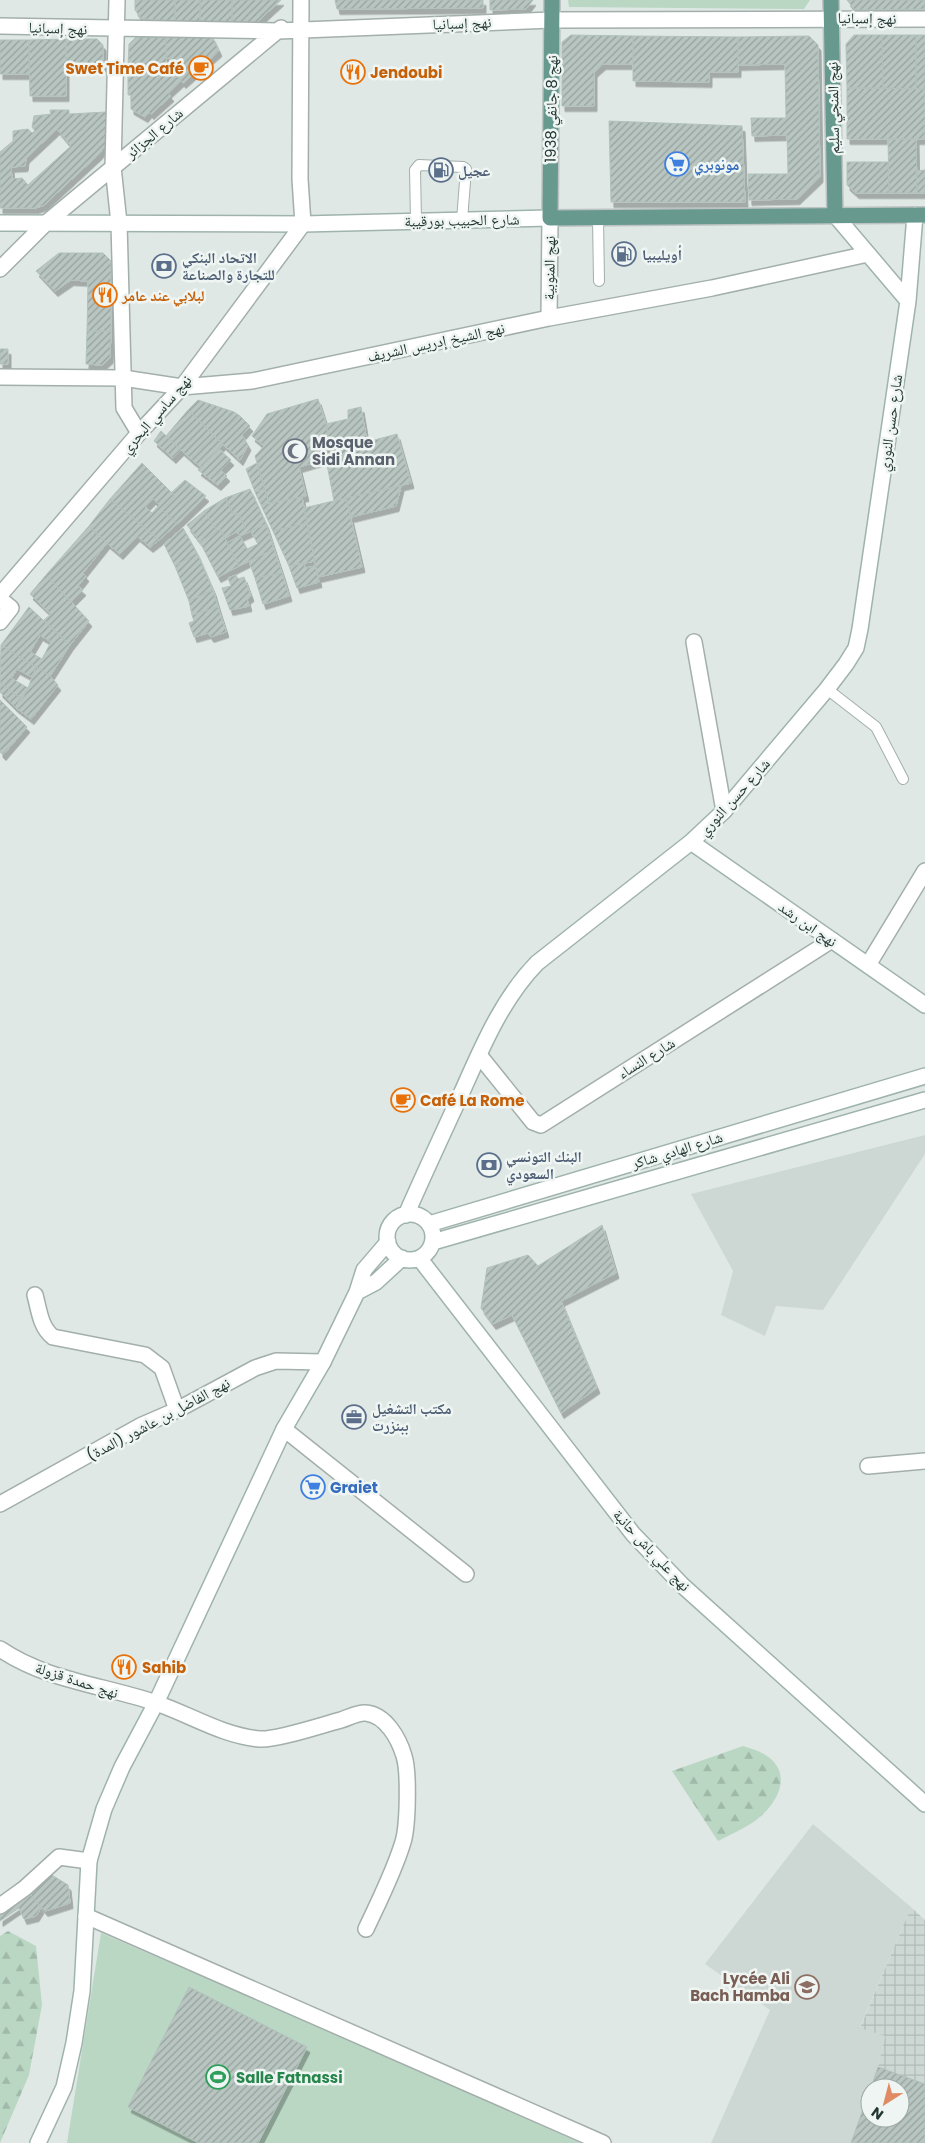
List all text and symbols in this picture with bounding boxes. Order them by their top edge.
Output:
street label: نهج إسبانيا [837,7,897,29]
street label: نهج إسبانيا [432,11,492,35]
street label: نهج إسبانيا [28,16,88,40]
cafe icon: Swet Time Café [188,55,214,81]
street label: نهج 8 جانفي 1938 [540,55,564,163]
place label: Swet Time Café [65,58,184,79]
restaurant icon: Jendoubi [340,59,366,85]
place label: Jendoubi [370,62,442,83]
street label: نهج المنجي سليم [822,62,846,154]
street label: شارع الجزائر [120,103,187,164]
supermarket icon: مونوبري [664,151,690,177]
place label: مونوبري [694,154,739,176]
fuel station icon: عجيل [428,157,454,183]
place label: عجيل [458,160,491,181]
street label: شارع الحبيب بورقيبة [404,208,520,232]
street label: نهج المنوبية [538,236,560,300]
fuel station icon: أويليبيا [611,241,637,267]
place label: أويليبيا [642,244,682,265]
place label: الاتحاد البنكي للتجارة والصناعة [182,247,275,285]
bank icon: الاتحاد البنكي للتجارة والصناعة [151,253,177,279]
restaurant icon: لبلابي عند عامر [92,282,118,308]
place label: لبلابي عند عامر [121,285,204,307]
street label: نهج الشيخ إدريس الشريف [365,317,507,367]
street label: نهج ساسي البحري [116,370,197,459]
street label: شارع حسن النوري [873,373,909,473]
place label: Mosque Sidi Annan [312,432,395,470]
mosque icon: Mosque Sidi Annan [282,438,308,464]
street label: شارع حسن النوري [693,753,776,842]
street label: نهج ابن رشد [774,896,842,952]
street label: شارع النساء [613,1032,679,1084]
cafe icon: Café La Rome [390,1087,416,1113]
place label: Café La Rome [420,1090,524,1111]
street label: شارع الهادي شاكر [628,1126,726,1176]
place label: البنك التونسي السعودي [506,1146,582,1185]
bank icon: البنك التونسي السعودي [476,1152,502,1178]
street label: نهج الفاضل بن عاشور (المدة) [83,1372,233,1466]
place label: مكتب التشغيل ببنزرت [372,1398,452,1436]
office icon: مكتب التشغيل ببنزرت [341,1404,367,1430]
supermarket icon: Graiet [300,1474,326,1500]
place label: Graiet [330,1477,378,1498]
street label: نهج علي باش حانبة [607,1504,696,1597]
restaurant icon: Sahib [111,1654,137,1680]
street label: نهج حمدة قزولة [33,1657,121,1703]
place label: Sahib [142,1657,186,1678]
place label: Lycée Ali Bach Hamba [690,1968,790,2006]
school or university icon: Lycée Ali Bach Hamba [794,1974,820,2000]
sports icon: Salle Fatnassi [205,2064,231,2090]
place label: Salle Fatnassi [236,2067,343,2088]
north arrow [860,2078,910,2128]
text: N [867,2102,887,2125]

